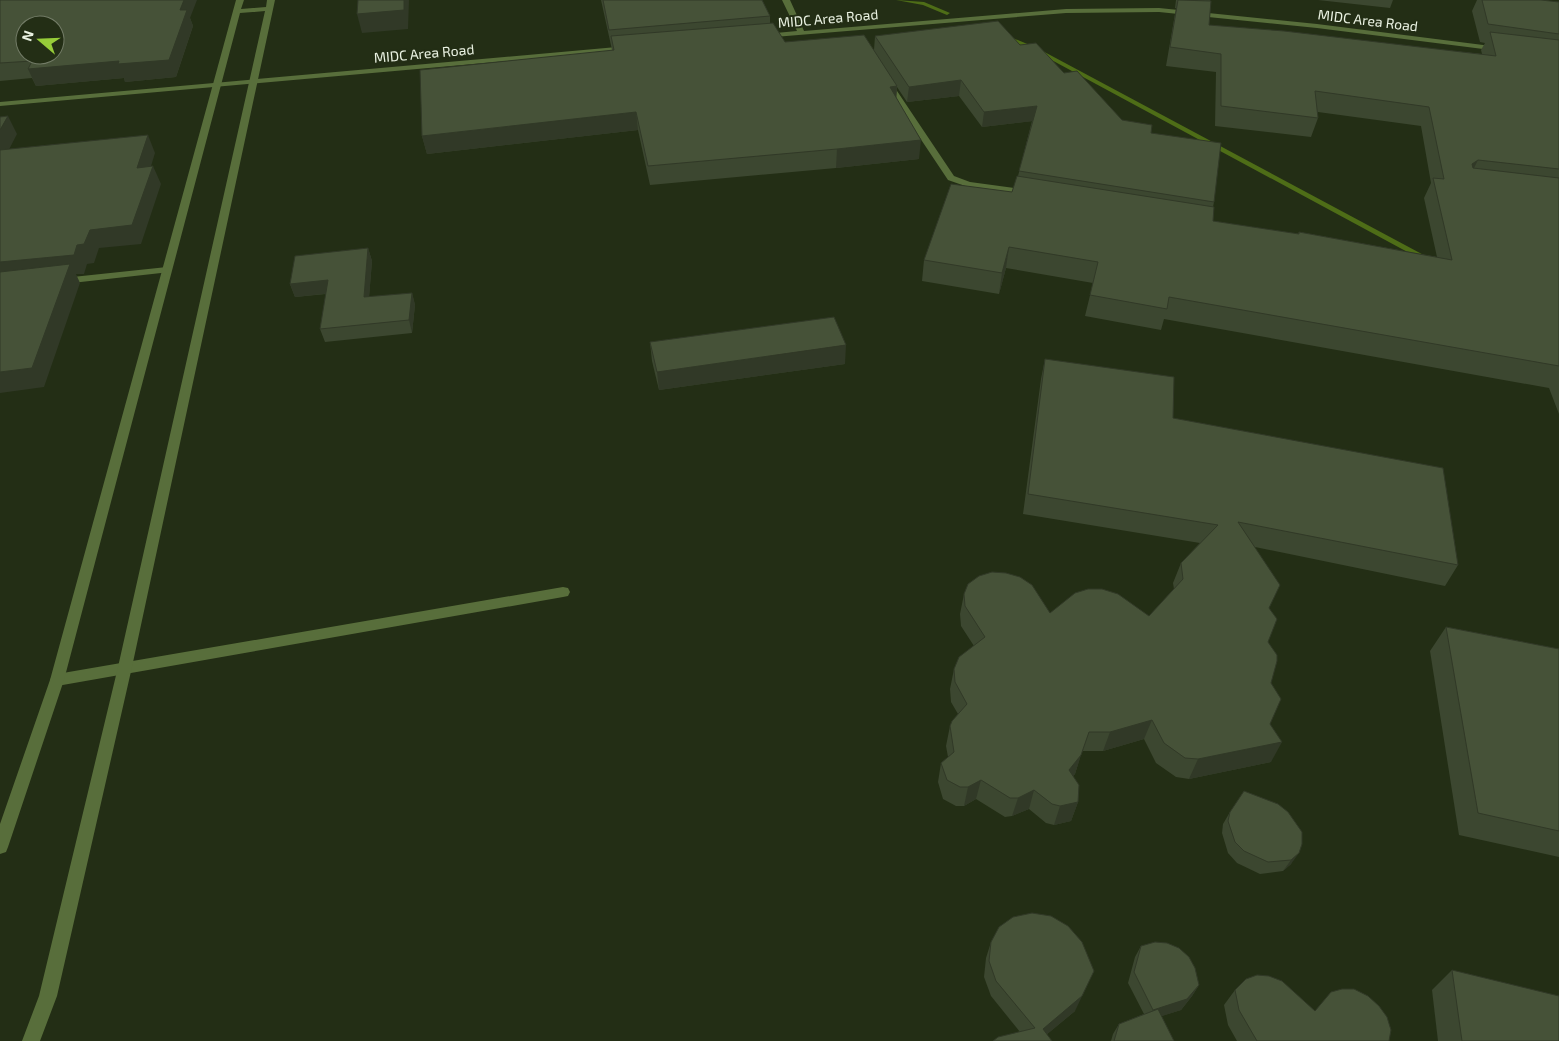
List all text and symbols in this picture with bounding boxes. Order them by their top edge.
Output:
street label: MIDC Area Road [777,5,879,31]
street label: MIDC Area Road [1317,5,1419,35]
north arrow [15,15,65,65]
text: N [18,28,37,43]
street label: MIDC Area Road [373,40,475,66]

